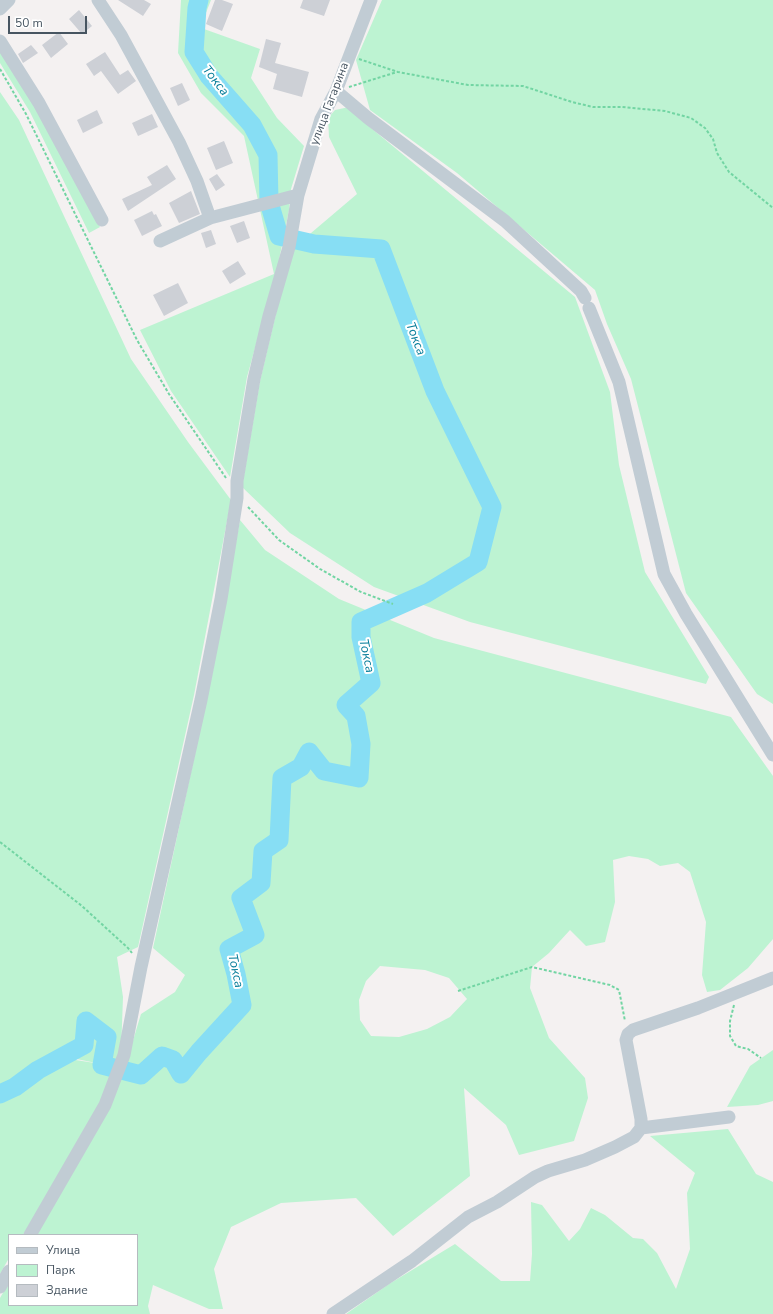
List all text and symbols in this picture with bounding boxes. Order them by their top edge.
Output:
scale bar [10,8,89,34]
text: 50 m [15,15,43,31]
street label: улица Гагарина [308,61,352,147]
water label: Токса [198,63,232,99]
water label: Токса [402,320,428,358]
water label: Токса [355,638,377,674]
water label: Токса [224,953,246,989]
legend [8,1234,138,1306]
text: Улица [46,1242,80,1258]
text: Парк [46,1262,75,1278]
text: Здание [46,1282,88,1298]

